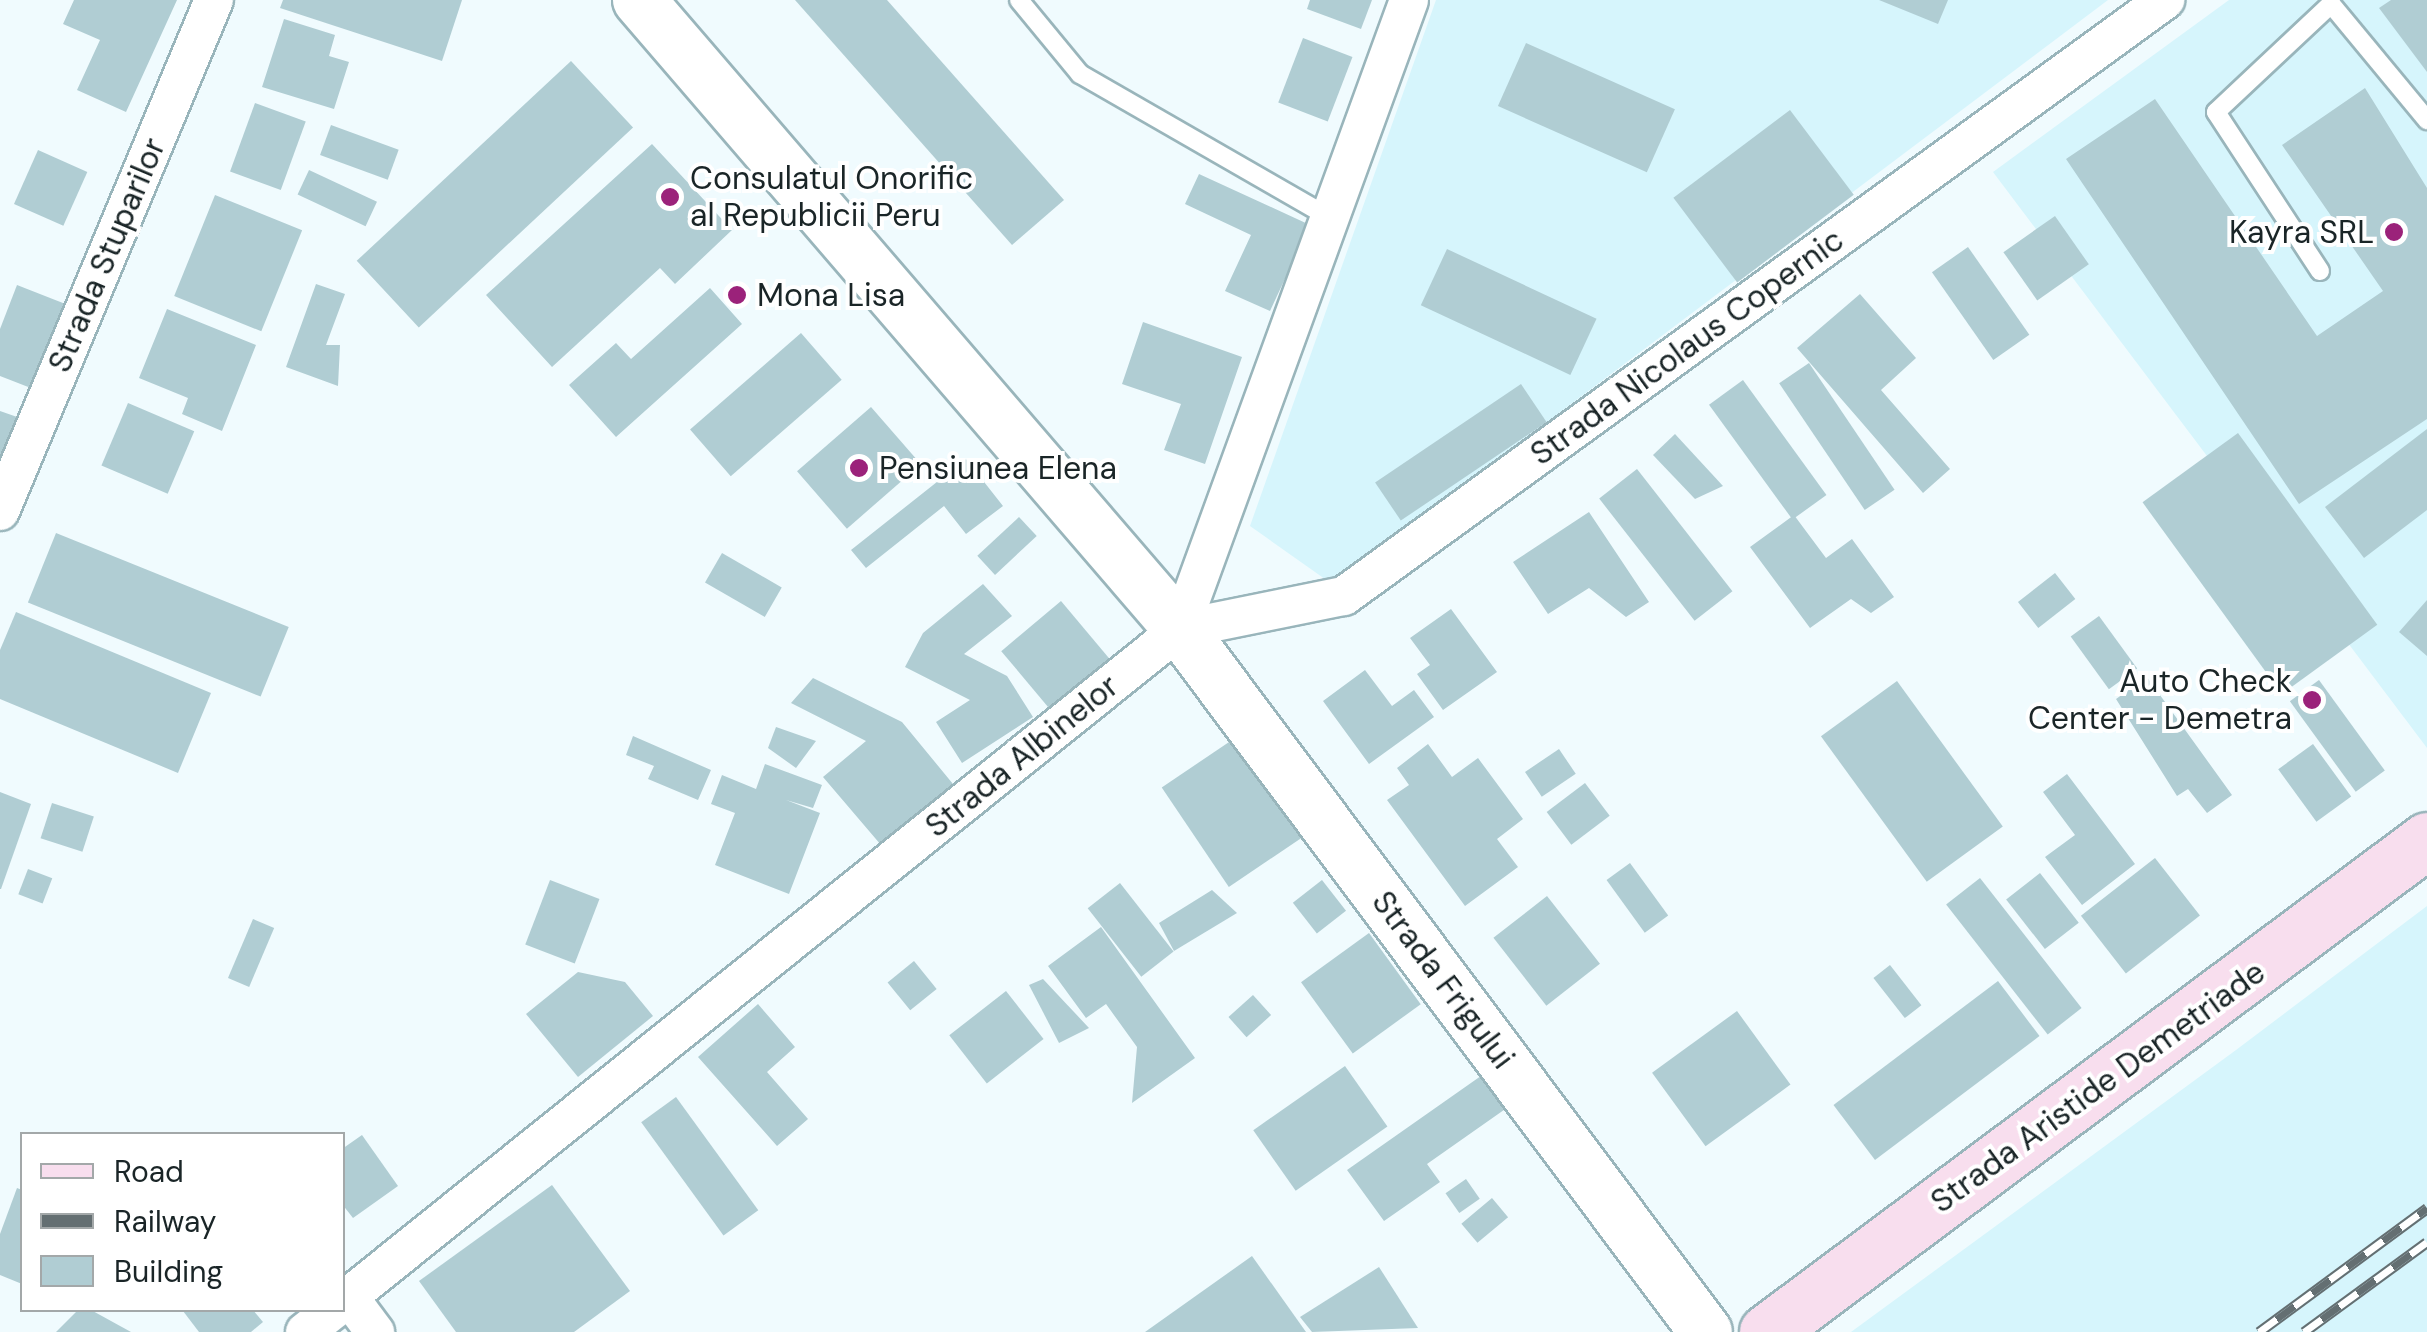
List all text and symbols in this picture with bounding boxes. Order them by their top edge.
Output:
street label: Strada Stuparilor [40,132,174,378]
place label: Consulatul Onorific al Republicii Peru [690,160,973,235]
marker: Consulatul Onorific al Republicii Peru [659,186,681,208]
place label: Kayra SRL [2229,213,2374,251]
street label: Strada Nicolaus Copernic [1523,221,1851,473]
marker: Kayra SRL [2383,221,2405,243]
place label: Mona Lisa [757,276,905,314]
marker: Mona Lisa [726,284,748,306]
place label: Pensiunea Elena [879,449,1117,487]
marker: Pensiunea Elena [848,457,870,479]
place label: Auto Check Center - Demetra [2028,663,2292,738]
street label: Strada Albinelor [918,667,1126,845]
marker: Auto Check Center - Demetra [2301,689,2323,711]
street label: Strada Frigului [1364,884,1522,1076]
street label: Strada Aristide Demetriade [1924,953,2272,1221]
legend [20,1132,345,1312]
text: Road [114,1152,184,1191]
text: Railway [114,1202,217,1241]
text: Building [114,1252,223,1291]

